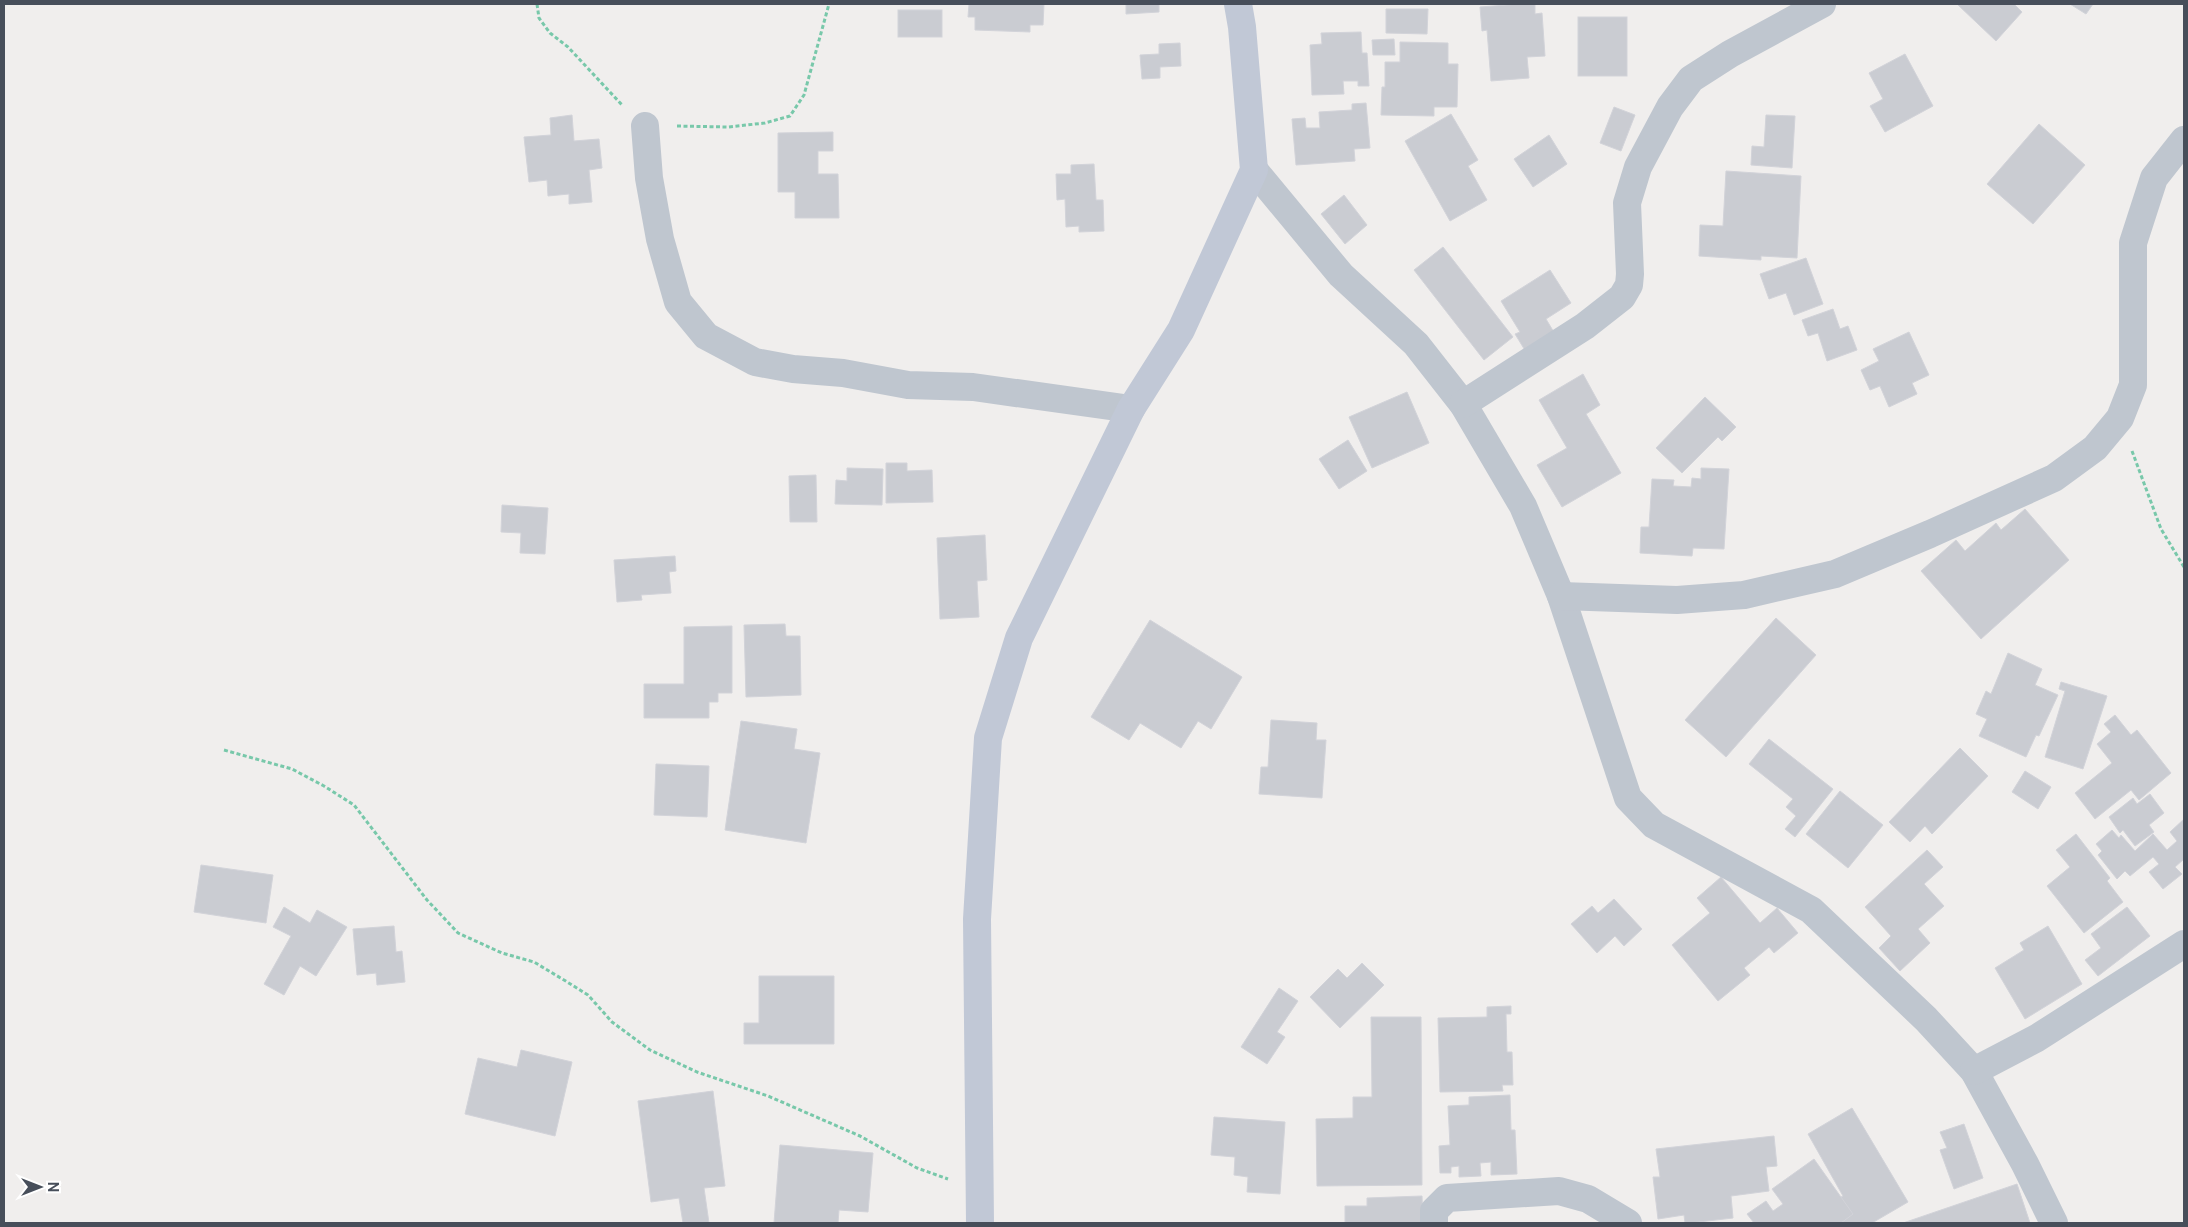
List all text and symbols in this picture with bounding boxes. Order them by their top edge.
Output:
north arrow [15,1162,65,1212]
text: N [45,1182,61,1192]

